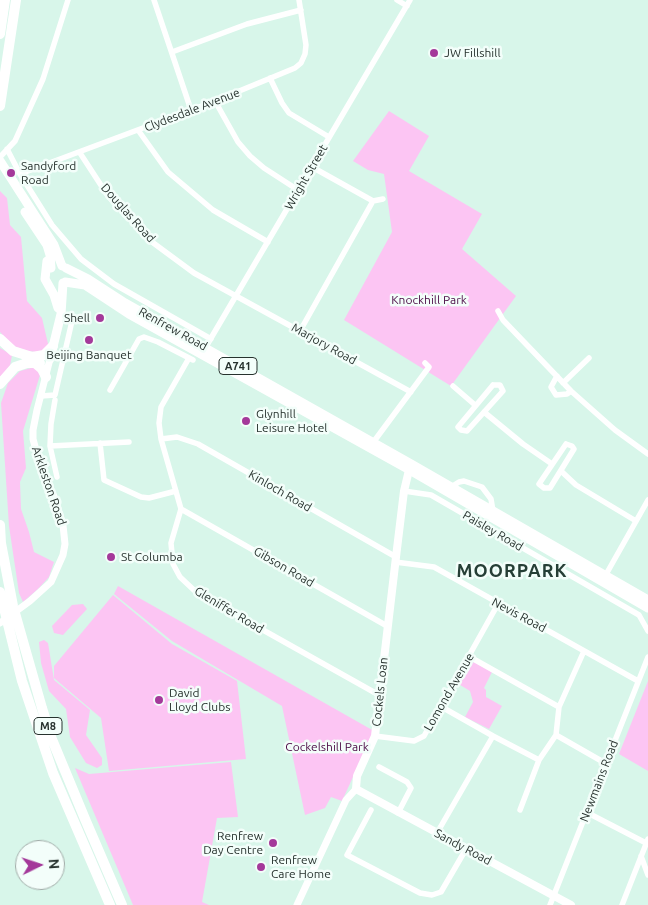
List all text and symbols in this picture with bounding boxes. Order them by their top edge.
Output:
place label: JW Fillshill [444,46,501,60]
marker: JW Fillshill [428,47,440,59]
street label: Clydesdale Avenue [142,85,242,135]
street label: Wright Street [281,142,331,212]
place label: Sandyford Road [21,159,76,187]
marker: Sandyford Road [5,167,17,179]
street label: Douglas Road [98,181,158,245]
park label: Knockhill Park [391,293,467,307]
street label: Renfrew Road [136,304,210,354]
place label: Shell [64,311,90,325]
marker: Shell [94,312,106,324]
street label: Marjory Road [289,320,359,368]
marker: Beijing Banquet [83,334,95,346]
place label: Beijing Banquet [46,348,132,362]
road number: A741 [219,358,257,374]
place label: Glynhill Leisure Hotel [256,407,327,435]
marker: Glynhill Leisure Hotel [240,415,252,427]
street label: Arkleston Road [29,445,69,527]
street label: Kinloch Road [246,467,314,515]
street label: Paisley Road [460,508,526,554]
street label: Gibson Road [251,544,317,590]
place label: St Columba [121,550,183,564]
marker: St Columba [105,551,117,563]
district label: MOORPARK [456,560,568,582]
street label: Gleniffer Road [192,584,266,636]
street label: Nevis Road [489,595,549,635]
street label: Lomond Avenue [421,650,477,734]
street label: Cockels Loan [369,657,391,727]
place label: David Lloyd Clubs [169,686,230,714]
marker: David Lloyd Clubs [153,694,165,706]
road number: M8 [34,718,62,734]
street label: Newmains Road [577,738,621,824]
park label: Cockelshill Park [285,740,369,754]
street label: Sandy Road [432,826,494,868]
place label: Renfrew Day Centre [203,829,263,857]
marker: Renfrew Day Centre [267,837,279,849]
north arrow [15,840,65,890]
place label: Renfrew Care Home [271,853,331,881]
text: N [46,858,62,870]
marker: Renfrew Care Home [255,861,267,873]

